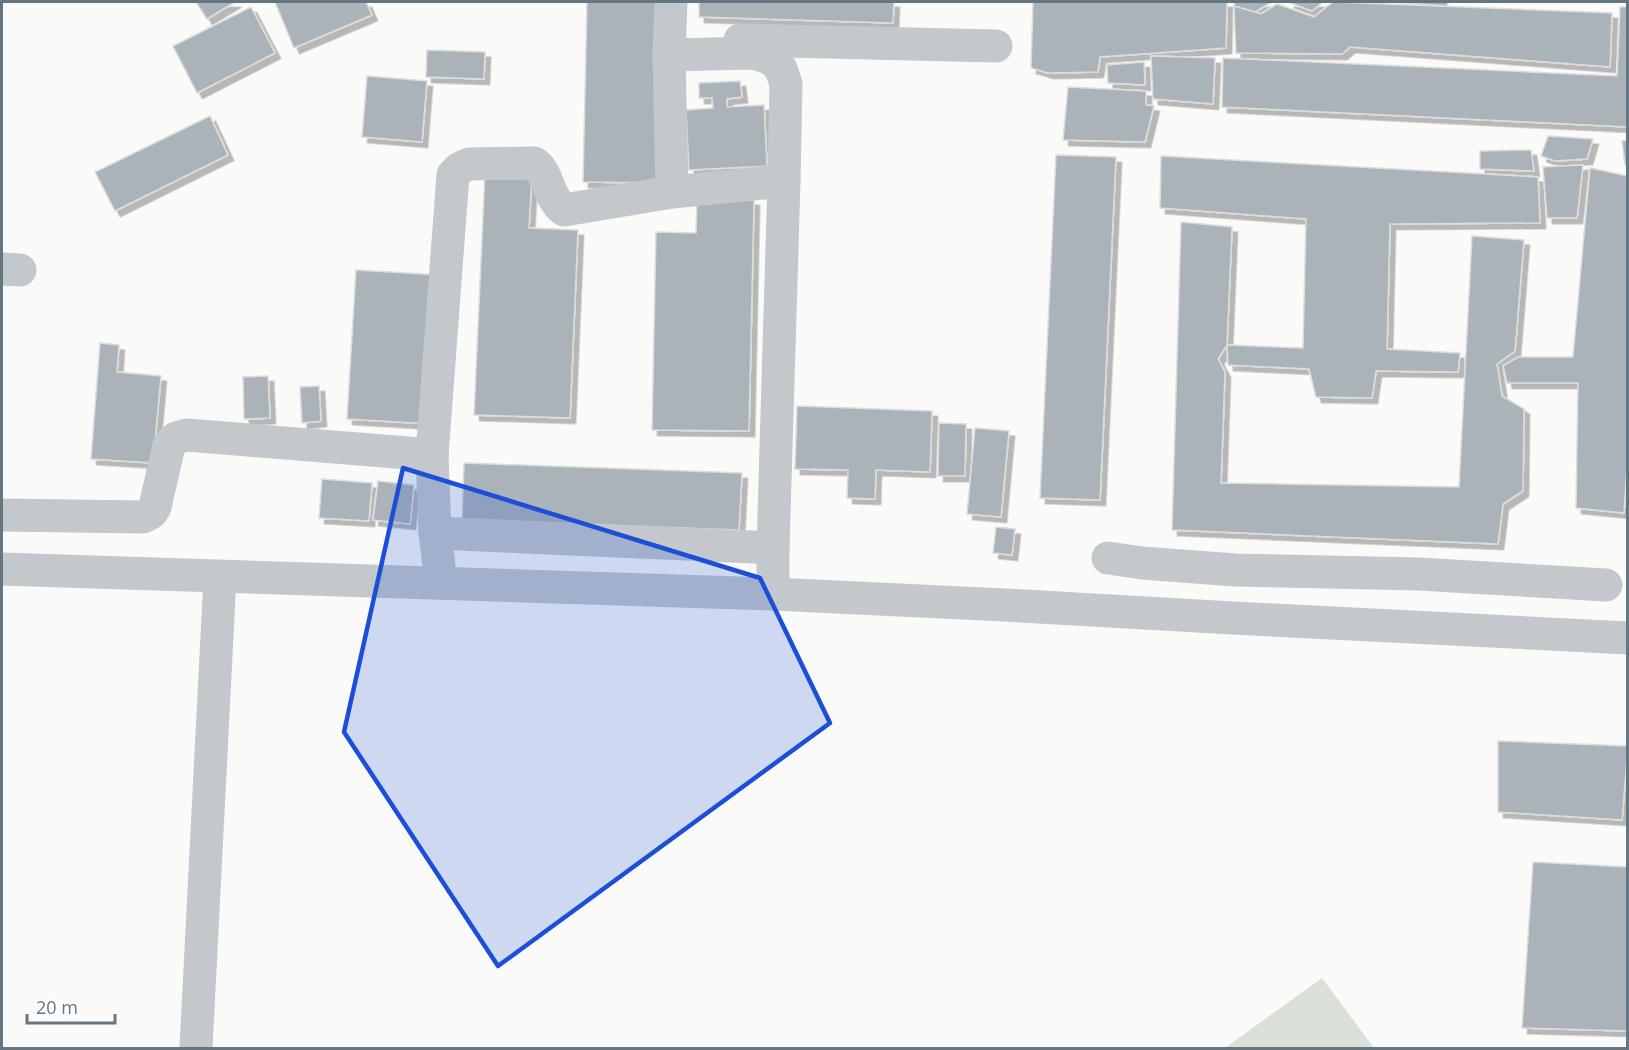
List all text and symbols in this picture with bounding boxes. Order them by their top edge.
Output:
scale bar [27,987,116,1025]
text: 20 m [36,995,78,1019]

